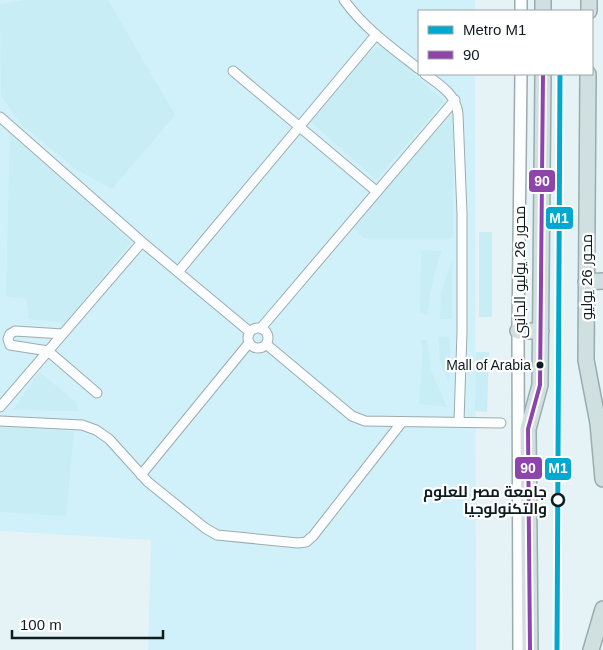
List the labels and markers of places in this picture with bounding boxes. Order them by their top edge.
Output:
place label: Mall of Arabia [446,357,531,373]
marker: Mall of Arabia [535,360,545,370]
place label: جامعة مصر للعلوم والتكنولوجيا [423,483,547,518]
marker: جامعة مصر للعلوم والتكنولوجيا [551,493,565,507]

